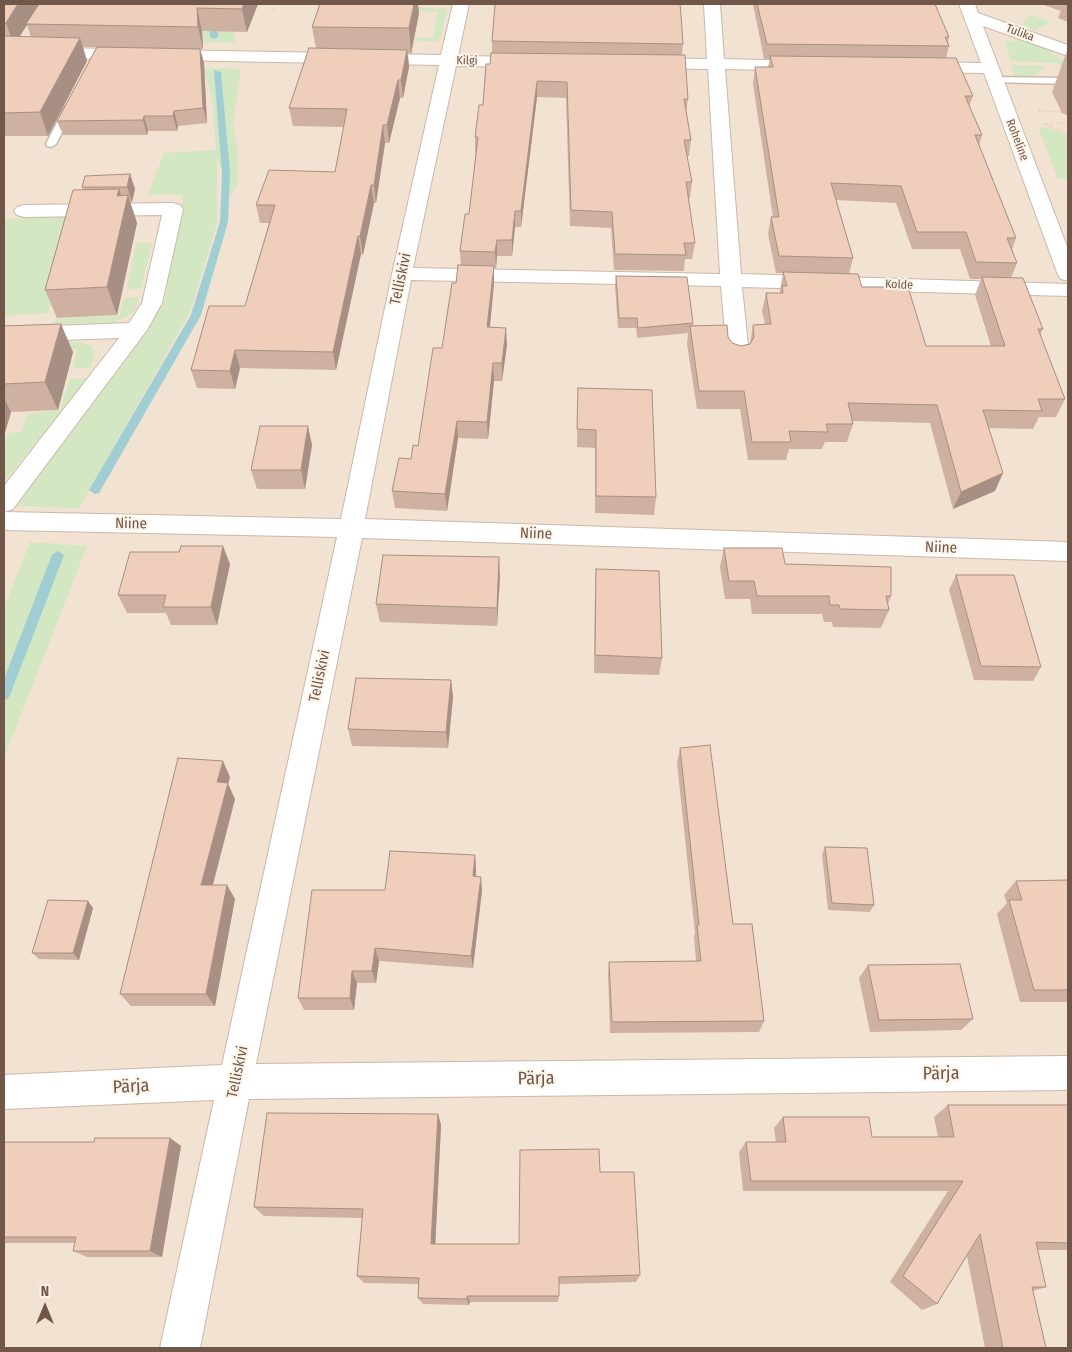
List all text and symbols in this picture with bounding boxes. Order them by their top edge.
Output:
street label: Tulika [1004,21,1036,45]
street label: Kilgi [456,54,478,68]
street label: Roheline [1003,117,1031,163]
street label: Telliskivi [387,251,415,307]
street label: Kolde [885,277,913,293]
street label: Niine [115,515,147,533]
street label: Niine [520,524,552,544]
street label: Niine [925,538,957,558]
street label: Telliskivi [306,648,334,704]
street label: Telliskivi [224,1044,252,1100]
street label: Pärja [922,1063,960,1085]
street label: Pärja [517,1068,555,1090]
street label: Pärja [112,1075,150,1099]
north arrow [20,1282,70,1332]
text: N [41,1283,49,1300]

